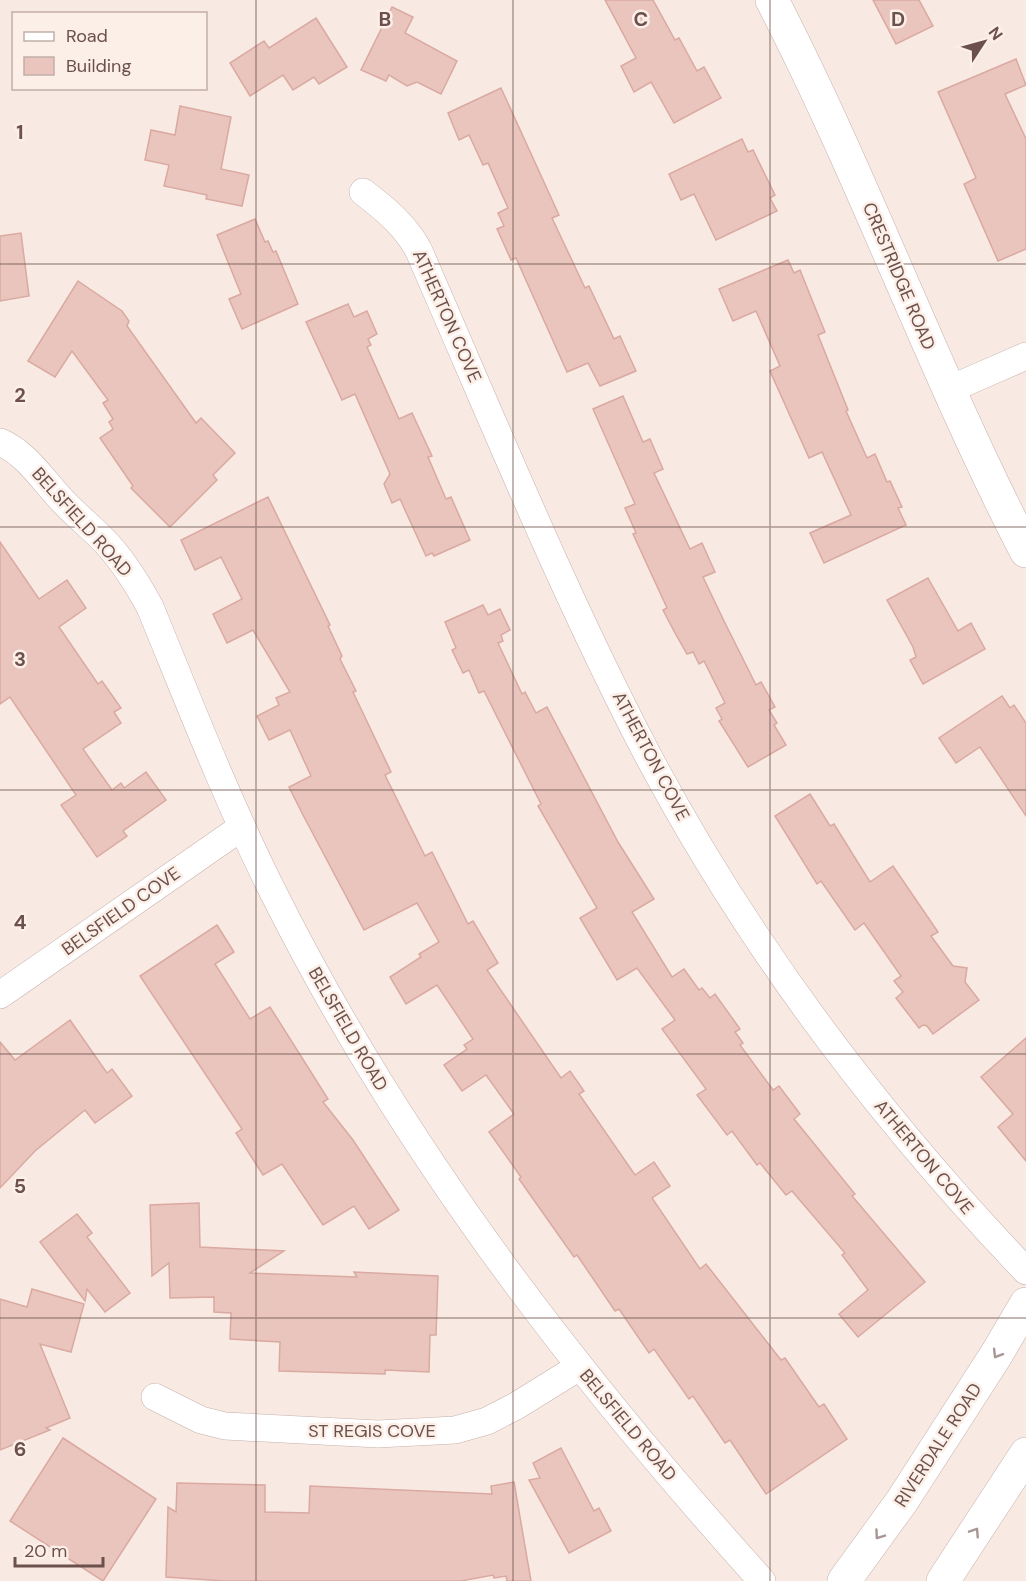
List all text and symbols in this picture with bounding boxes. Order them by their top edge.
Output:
text: B [379,6,391,32]
text: C [634,6,648,32]
text: D [891,6,905,32]
legend [12,12,207,90]
north arrow [954,12,1014,72]
text: N [984,23,1008,44]
text: Road [66,24,108,48]
text: Building [66,54,131,78]
text: 1 [16,119,24,145]
street label: CRESTRIDGE ROAD [857,199,941,353]
street label: ATHERTON COVE [407,246,487,386]
text: 2 [14,382,26,408]
street label: BELSFIELD ROAD [27,462,137,582]
text: 3 [14,646,26,672]
street label: ATHERTON COVE [607,687,695,825]
street label: BELSFIELD COVE [57,861,185,961]
text: 4 [14,909,27,935]
street label: BELSFIELD ROAD [303,963,393,1095]
street label: ATHERTON COVE [869,1095,979,1219]
text: 5 [14,1173,26,1199]
one-way arrow [992,1348,1004,1358]
street label: BELSFIELD ROAD [574,1364,682,1486]
street label: RIVERDALE ROAD [889,1378,987,1512]
street label: ST REGIS COVE [308,1419,436,1443]
text: 6 [14,1436,26,1462]
one-way arrow [875,1528,886,1539]
one-way arrow [968,1528,980,1538]
scale bar [15,1530,104,1568]
text: 20 m [24,1539,67,1563]

